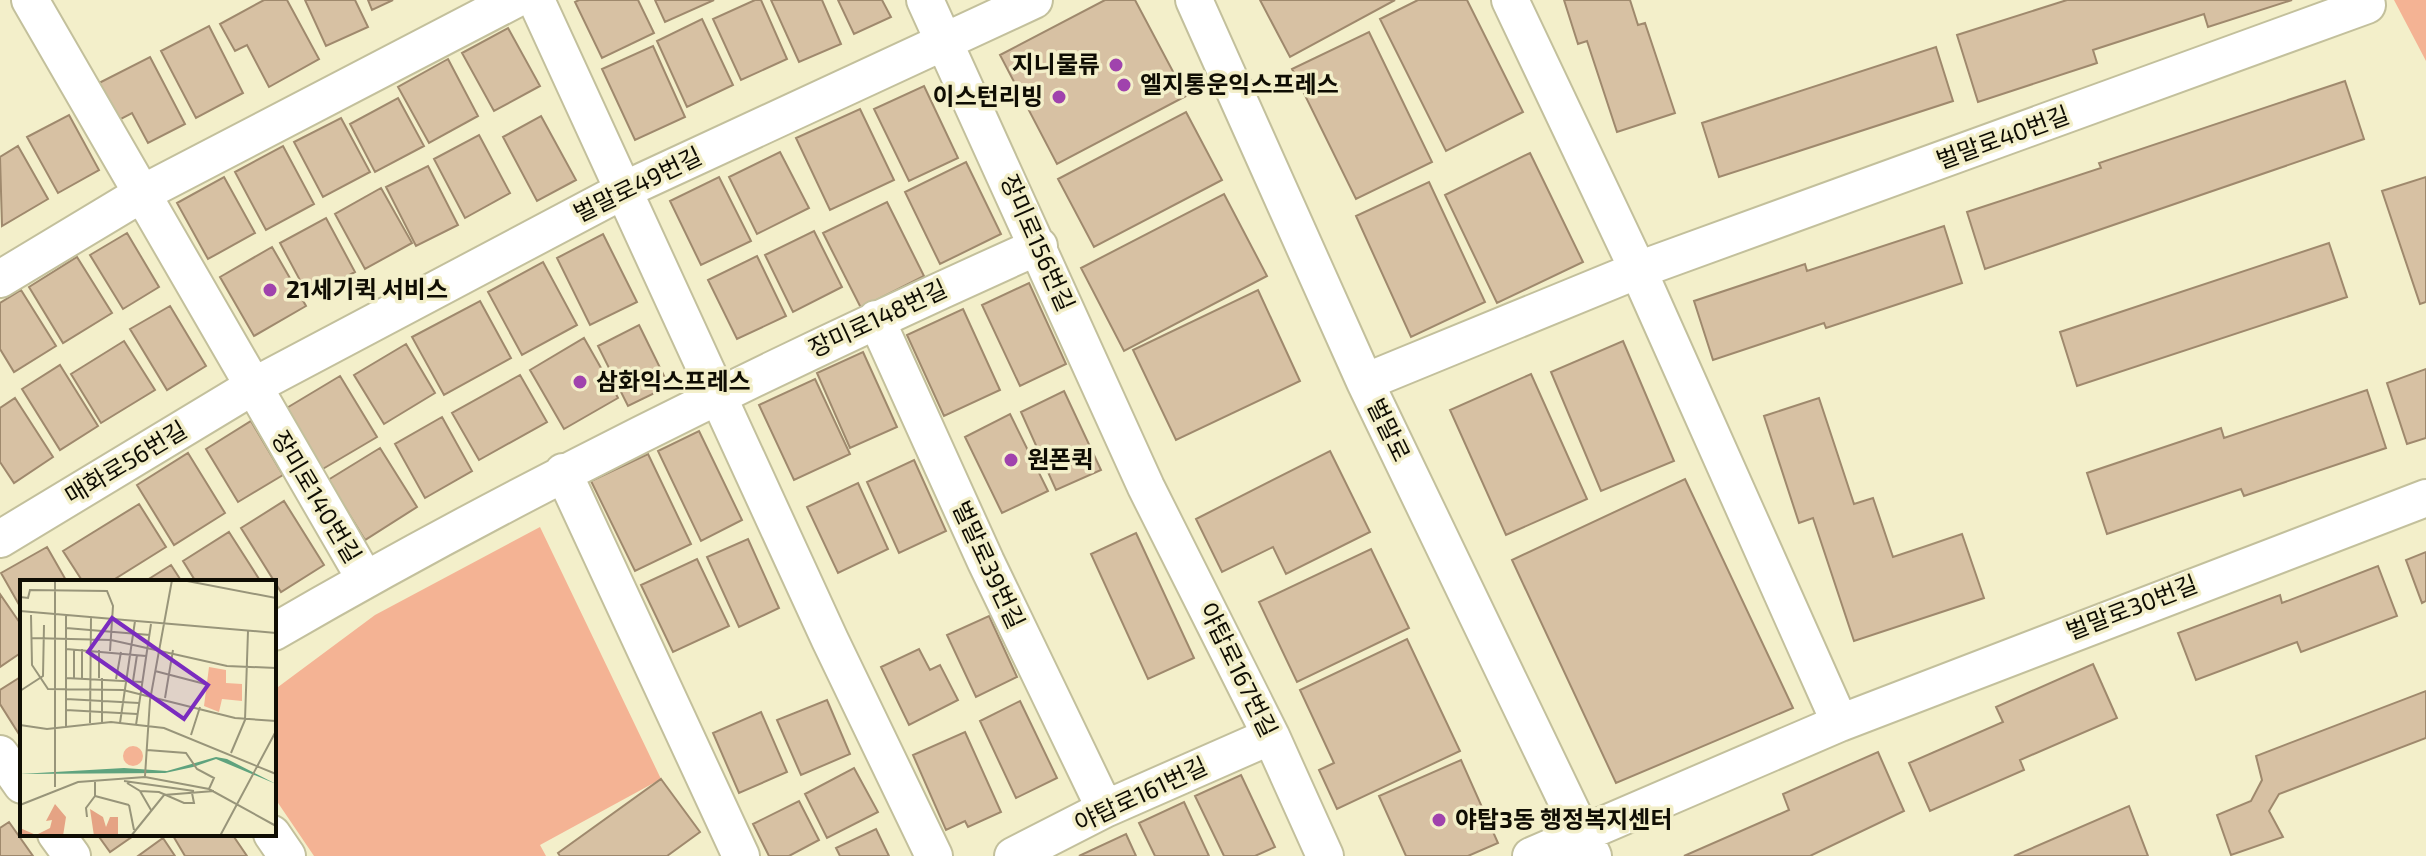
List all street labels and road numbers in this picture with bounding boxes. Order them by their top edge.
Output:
street label: 벌말로40번길 [1932,99,2073,174]
street label: 벌말로49번길 [569,140,706,227]
street label: 장미로156번길 [995,170,1081,315]
street label: 장미로148번길 [804,273,951,362]
street label: 벌말로 [1362,393,1417,465]
street label: 매화로56번길 [59,414,191,509]
street label: 장미로140번길 [266,425,368,568]
street label: 벌말로39번길 [947,496,1032,633]
street label: 벌말로30번길 [2062,568,2201,645]
street label: 야탑로167번길 [1194,597,1284,741]
street label: 야탑로161번길 [1069,750,1211,837]

